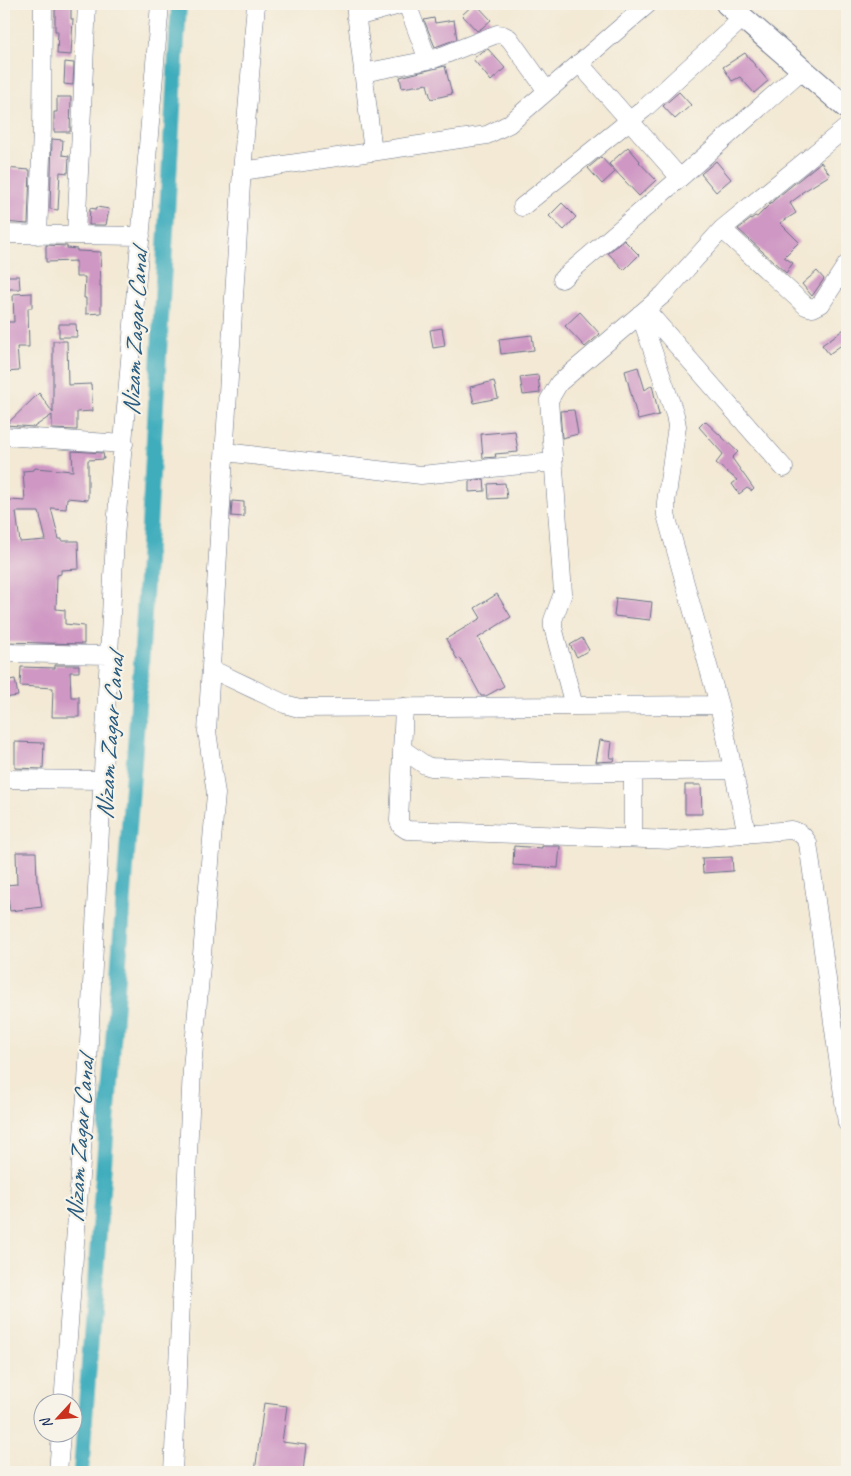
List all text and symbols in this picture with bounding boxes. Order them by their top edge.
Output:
water label: Nizam Zagar Canal [115,242,156,416]
water label: Nizam Zagar Canal [88,646,132,821]
water label: Nizam Zagar Canal [58,1049,102,1224]
north arrow [32,1394,82,1444]
text: N [36,1414,56,1431]

